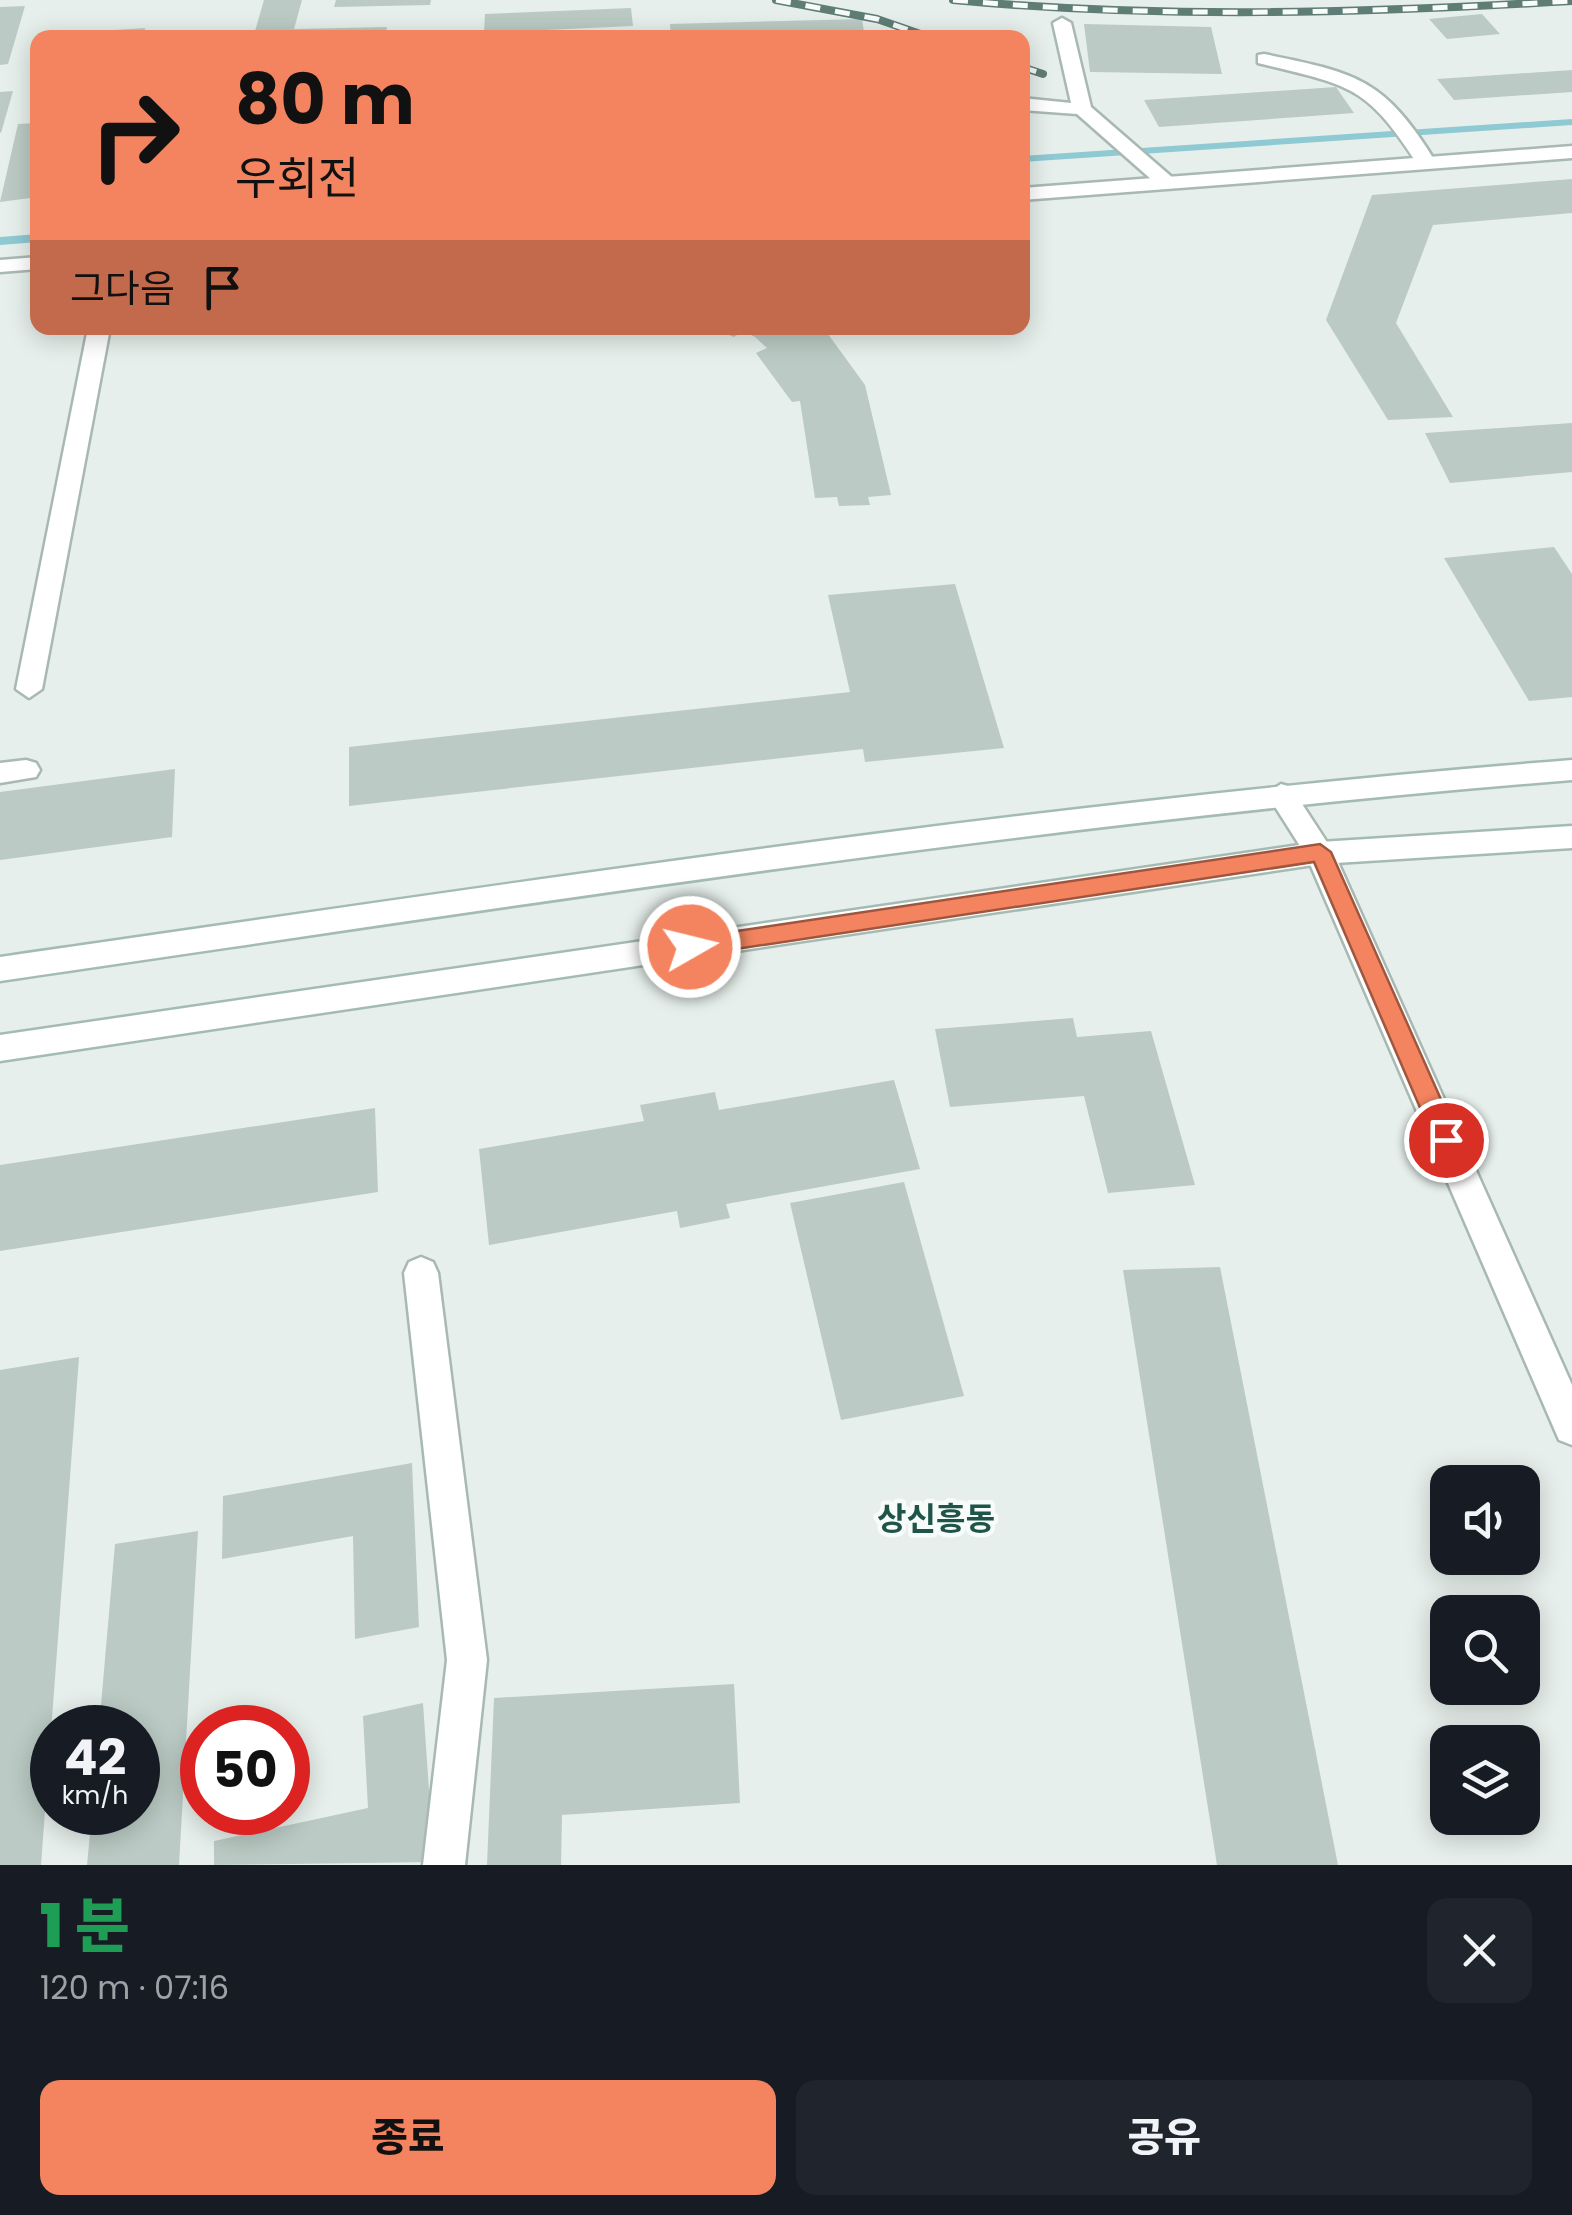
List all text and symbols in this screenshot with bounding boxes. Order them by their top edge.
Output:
text: 80 m [235,50,415,149]
icon: right [70,70,200,200]
text: 우회전 [235,147,359,210]
icon: arrive [195,260,250,315]
text: 그다음 [70,262,175,315]
position arrow [638,895,742,999]
pin [1404,1098,1489,1183]
icon: arrive [1419,1113,1474,1168]
map controls [1430,1465,1540,1835]
button: sound [1430,1465,1540,1575]
district label: 상신흥동 [877,1496,995,1541]
button: search [1430,1595,1540,1705]
speed limit sign: 50 [180,1705,310,1835]
text: 42 [64,1722,126,1793]
button: layers [1430,1725,1540,1835]
text: km/h [62,1778,128,1813]
text: 1 분 [40,1884,130,1968]
button: close [1427,1898,1532,2003]
text: 120 m · 07:16 [40,1965,229,2010]
button: 종료 [40,2080,776,2195]
button: 공유 [796,2080,1532,2195]

